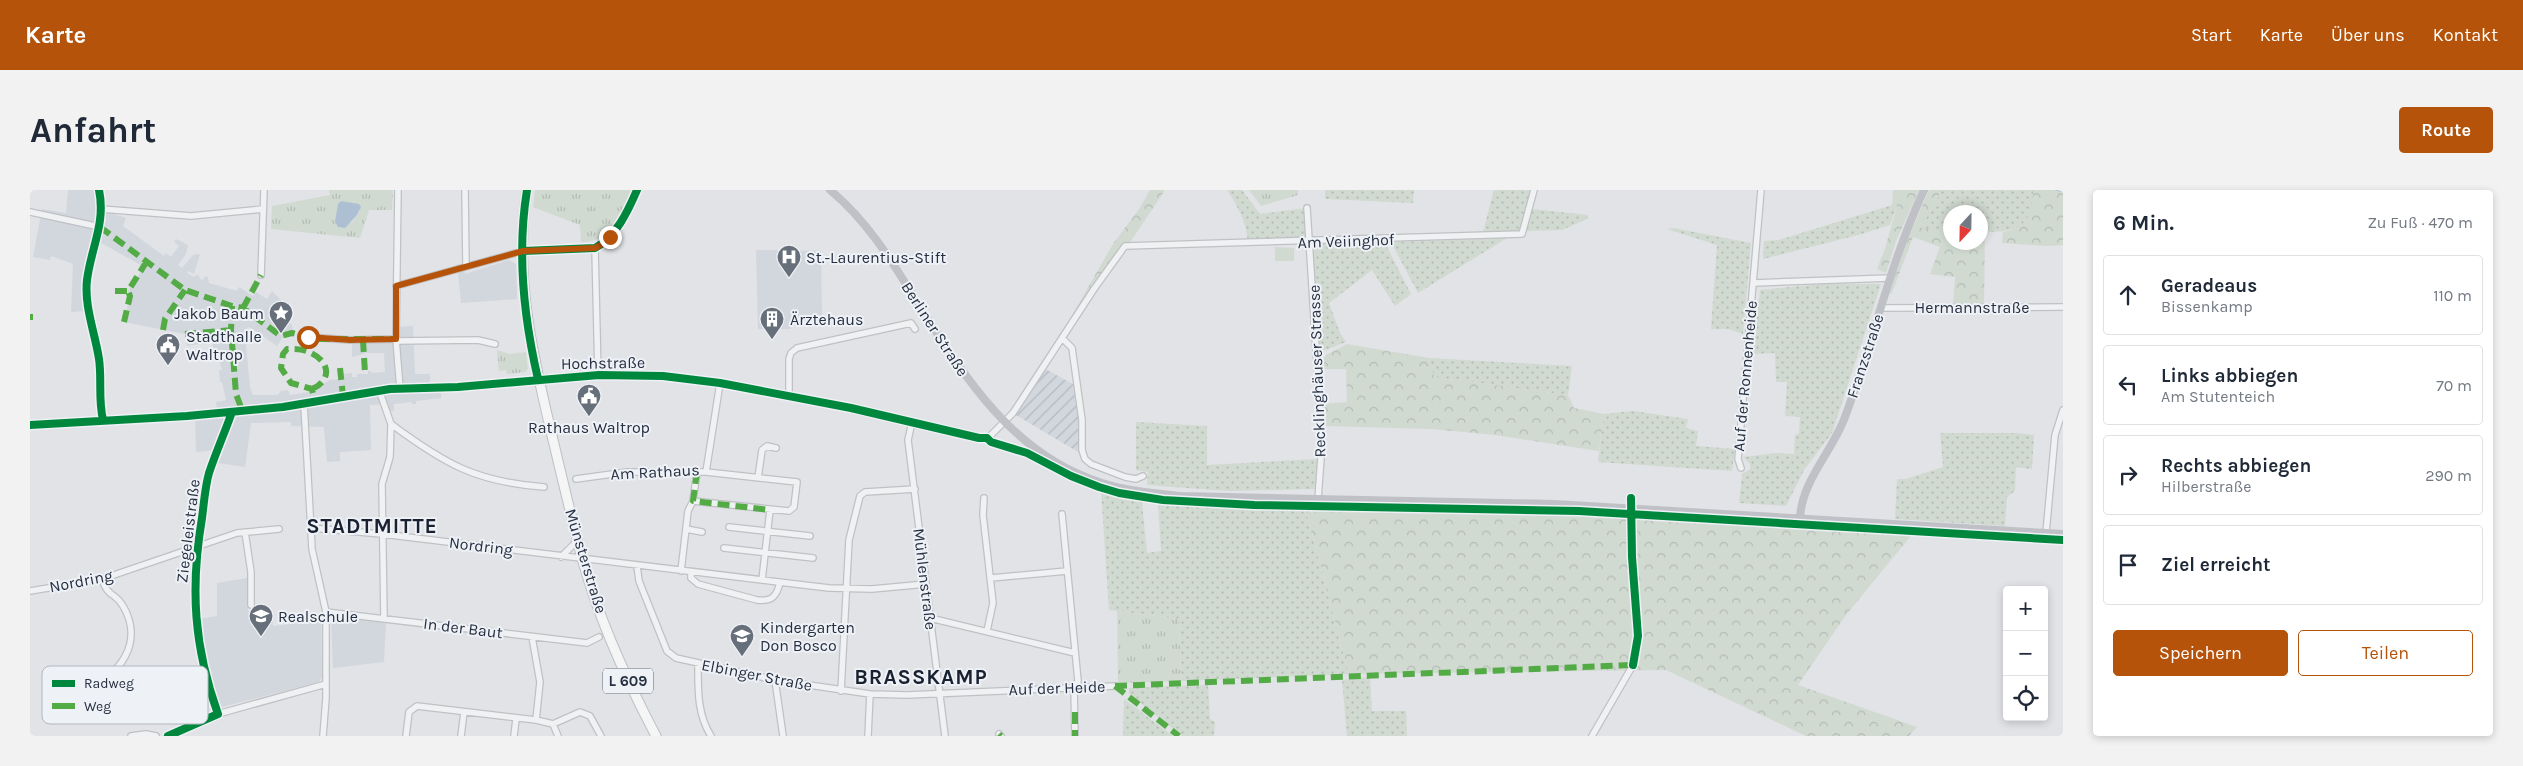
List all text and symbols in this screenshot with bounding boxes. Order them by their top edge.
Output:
text: Karte [25,21,86,49]
text: Start [2191,24,2232,46]
text: Karte [2260,24,2303,46]
text: Über uns [2331,24,2405,46]
text: Kontakt [2433,24,2498,46]
button: Route [2399,107,2493,153]
text: Anfahrt [30,110,156,151]
north arrow [1943,205,1988,250]
text: 6 Min. [2113,211,2174,235]
text: Zu Fuß · 470 m [2367,213,2473,232]
route end [599,226,622,249]
street label: Am Veiinghof [1297,230,1395,252]
hospital icon: St.-Laurentius-Stift [776,244,802,278]
place label: St.-Laurentius-Stift [806,248,946,267]
text: Geradeaus [2161,275,2257,297]
street label: Berliner Straße [897,278,973,380]
icon: ahead [2114,281,2142,309]
street label: Recklinghäuser Strasse [1304,284,1330,458]
text: 110 m [2433,286,2472,305]
text: Bissenkamp [2161,297,2253,316]
street label: Hermannstraße [1915,298,2029,317]
place icon: Jakob Baum [268,300,294,334]
street label: Auf der Ronnenheide [1729,300,1761,452]
place label: Jakob Baum [174,304,264,323]
building icon: Ärztehaus [759,306,785,340]
place label: Ärztehaus [790,310,863,329]
street label: Franzstraße [1842,312,1888,400]
route start [297,326,320,349]
place label: Stadthalle Waltrop [186,327,262,364]
public building icon: Stadthalle Waltrop [155,332,181,366]
street label: Hochstraße [561,353,645,373]
text: Links abbiegen [2161,365,2298,387]
icon: left [2114,371,2142,399]
text: 70 m [2436,376,2472,395]
public building icon: Rathaus Waltrop [576,383,602,417]
text: Am Stutenteich [2161,387,2275,406]
place label: Rathaus Waltrop [528,418,650,437]
text: Rechts abbiegen [2161,455,2311,477]
street label: Am Rathaus [610,460,700,484]
icon: right [2114,461,2142,489]
text: 290 m [2425,466,2472,485]
text: Hilberstraße [2161,477,2251,496]
street label: Ziegeleistraße [172,478,204,584]
street label: Münsterstraße [561,506,611,616]
district label: STADTMITTE [306,514,438,538]
street label: Mühlenstraße [909,527,941,631]
street label: Nordring [448,533,514,559]
icon: arrive [2114,551,2142,579]
text: Ziel erreicht [2161,554,2271,576]
street label: Nordring [48,566,114,596]
map controls [2003,586,2048,721]
button: + [2003,586,2048,631]
school or university icon: Realschule [248,603,274,637]
place label: Realschule [278,607,358,626]
street label: In der Baut [422,614,504,642]
place label: Kindergarten Don Bosco [760,618,855,655]
school or university icon: Kindergarten Don Bosco [729,623,755,657]
button: Speichern [2113,630,2288,676]
button: Teilen [2298,630,2473,676]
button: − [2003,631,2048,676]
street label: Elbinger Straße [700,655,814,695]
district label: BRASSKAMP [854,665,988,689]
legend [42,666,208,724]
road number: L 609 [603,668,653,694]
text: Radweg [84,675,134,692]
button: locate [2003,676,2048,721]
street label: Auf der Heide [1008,677,1106,699]
text: Weg [84,698,111,715]

